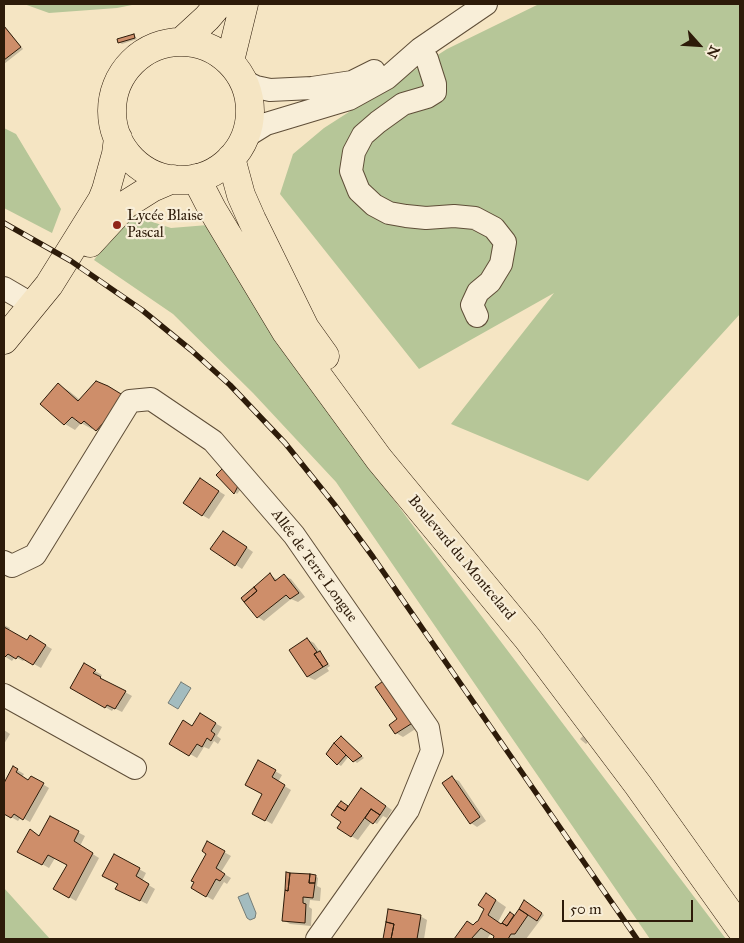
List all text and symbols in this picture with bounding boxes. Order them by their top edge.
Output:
north arrow [674,20,724,70]
text: N [703,43,723,61]
place label: Lycée Blaise Pascal [127,207,203,242]
marker: Lycée Blaise Pascal [111,219,123,231]
street label: Boulevard du Montcelard [404,492,518,624]
street label: Allée de Terre Longue [267,506,361,626]
scale bar [564,890,695,922]
text: 50 m [570,900,602,918]

